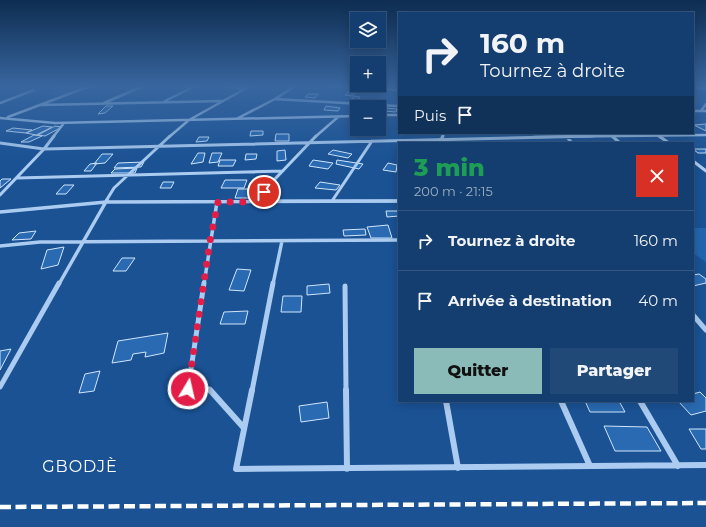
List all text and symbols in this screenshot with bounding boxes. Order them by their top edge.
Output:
map controls [350,12,386,136]
button: layers [350,12,386,48]
text: 160 m [480,26,565,60]
icon: right [414,28,466,80]
button: + [350,56,386,92]
text: Tournez à droite [480,60,625,82]
button: − [350,100,386,136]
icon: arrive [454,104,476,126]
text: Puis [414,106,446,125]
text: 3 min [414,153,485,182]
button: close [636,155,678,197]
pin [247,175,281,209]
icon: arrive [253,181,275,203]
text: 200 m · 21:15 [414,183,493,199]
icon: right [414,230,436,252]
text: Tournez à droite [448,231,576,250]
text: 160 m [634,231,678,250]
icon: arrive [414,290,436,312]
text: Arrivée à destination [448,291,612,310]
text: 40 m [638,291,678,310]
button: Quitter [414,348,542,394]
button: Partager [550,348,678,394]
position arrow [167,368,209,410]
district label: GBODJÈ [42,457,118,476]

